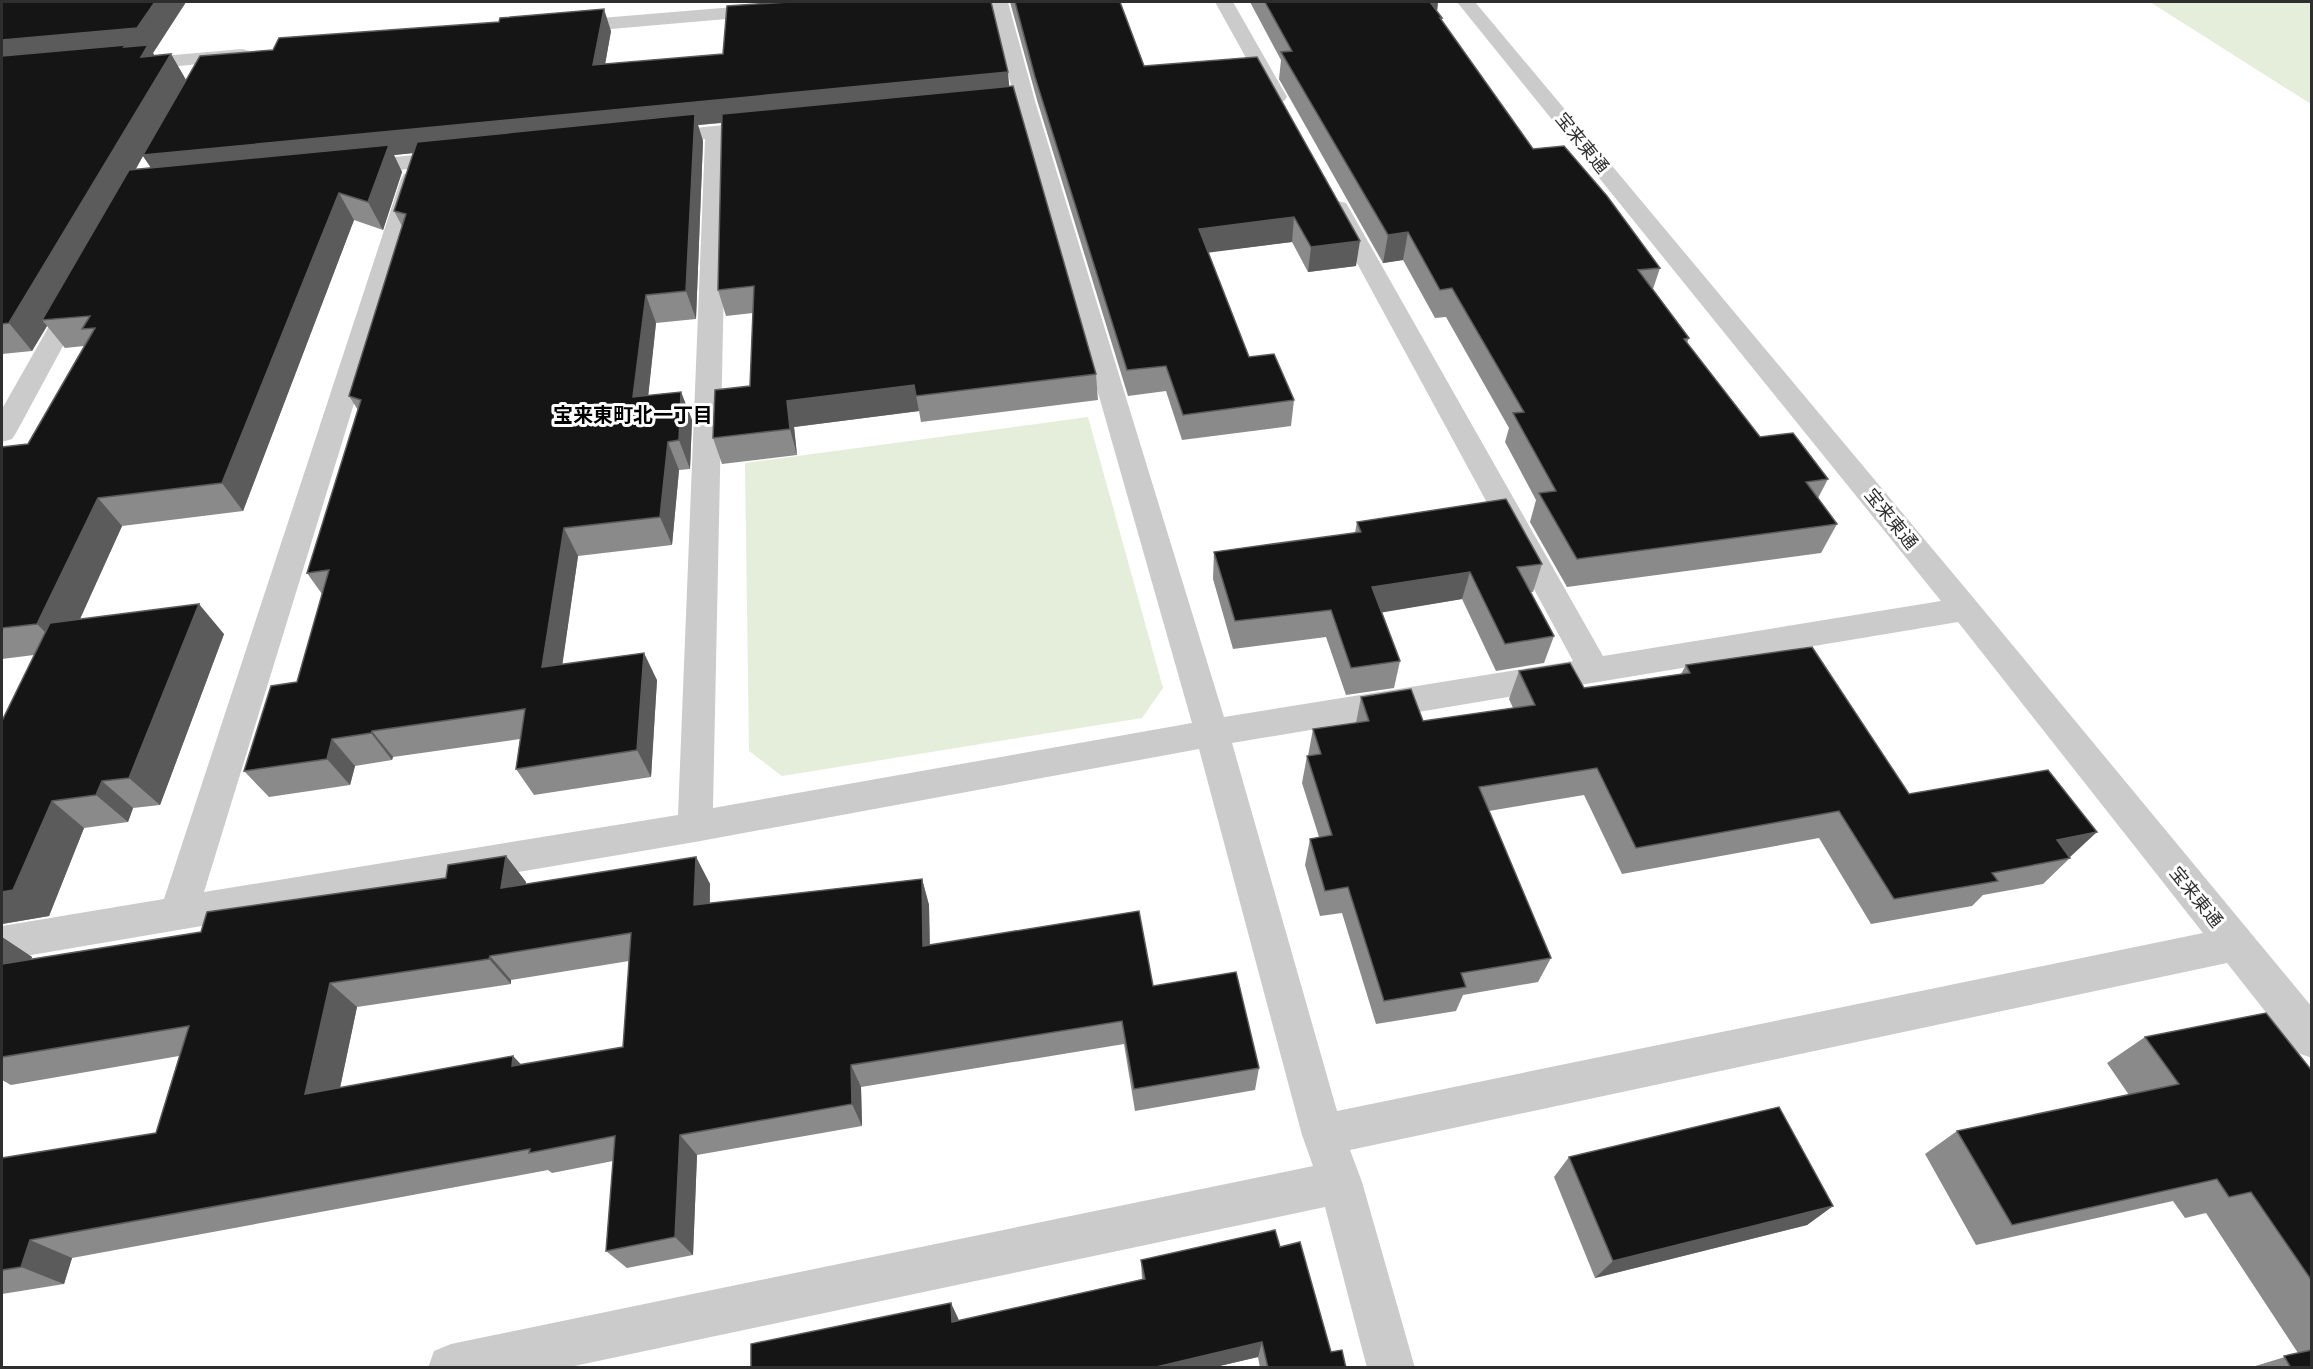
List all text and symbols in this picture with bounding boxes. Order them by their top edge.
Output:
street label: 宝来東通 [1551,107,1614,178]
district label: 宝来東町北一丁目 [553,402,713,428]
street label: 宝来東通 [1860,483,1923,554]
street label: 宝来東通 [2165,861,2228,932]

